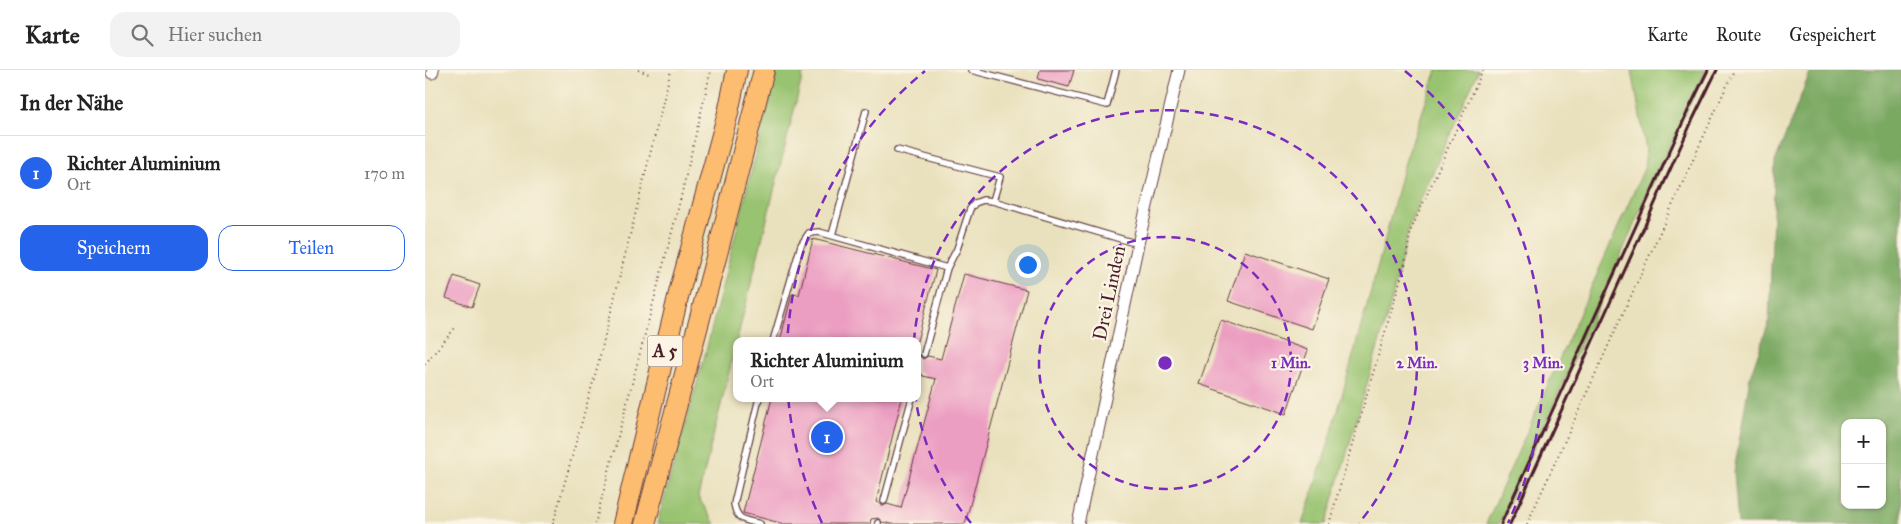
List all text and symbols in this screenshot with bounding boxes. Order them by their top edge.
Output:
search box [110,12,460,57]
text: Karte [25,20,80,50]
icon: search [128,21,156,49]
text: Hier suchen [168,23,262,46]
text: Karte [1647,24,1688,46]
text: Route [1716,24,1761,46]
text: Gespeichert [1789,24,1876,46]
text: In der Nähe [20,90,123,116]
text: Richter Aluminium [67,152,220,175]
text: 1 [33,164,39,183]
text: 170 m [364,164,405,183]
text: Ort [67,175,91,194]
button: Speichern [20,225,208,271]
button: Teilen [218,225,405,271]
street label: Drei Linden [1088,243,1130,343]
your location [1015,252,1041,278]
road number: A 5 [647,336,683,366]
popup [733,337,921,402]
text: Richter Aluminium [750,349,904,372]
centre of rings [1156,354,1174,372]
text: 1 Min. [1271,354,1311,372]
text: 2 Min. [1396,354,1438,372]
text: 3 Min. [1523,354,1563,373]
text: Ort [750,372,774,391]
pin: 1 [811,418,843,456]
map controls [1841,419,1886,509]
button: + [1841,419,1886,464]
button: − [1841,464,1886,509]

